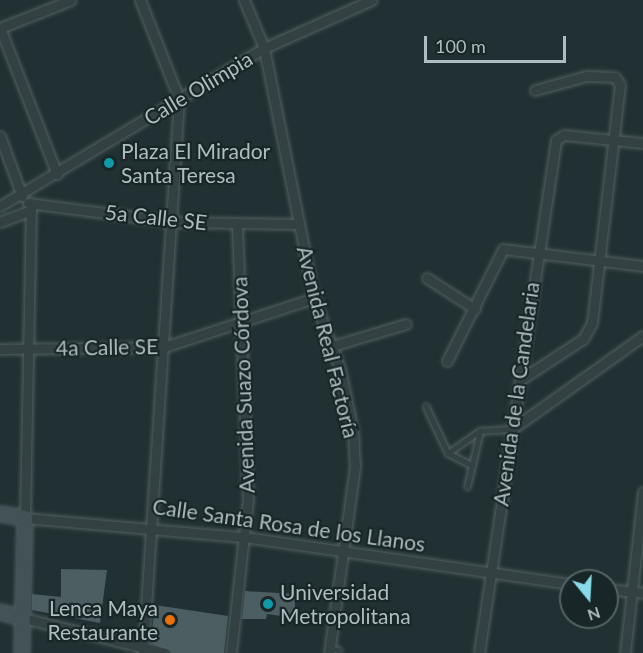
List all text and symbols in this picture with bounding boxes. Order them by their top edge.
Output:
scale bar [427,24,570,62]
text: 100 m [435,35,486,57]
street label: Calle Olimpia [139,46,257,130]
place label: Plaza El Mirador Santa Teresa [121,138,270,188]
marker: Plaza El Mirador Santa Teresa [102,156,116,170]
street label: 5a Calle SE [104,199,208,235]
street label: Avenida Real Factoría [292,243,364,441]
street label: Avenida Suazo Córdova [227,276,259,494]
street label: Avenida de la Candelaria [488,280,544,508]
street label: 4a Calle SE [56,334,158,360]
street label: Calle Santa Rosa de los Llanos [151,493,427,557]
north arrow [559,569,619,629]
place label: Universidad Metropolitana [280,579,411,629]
place label: Lenca Maya Restaurante [48,595,158,645]
marker: Universidad Metropolitana [261,597,275,611]
text: N [585,604,603,626]
marker: Lenca Maya Restaurante [163,613,177,627]

